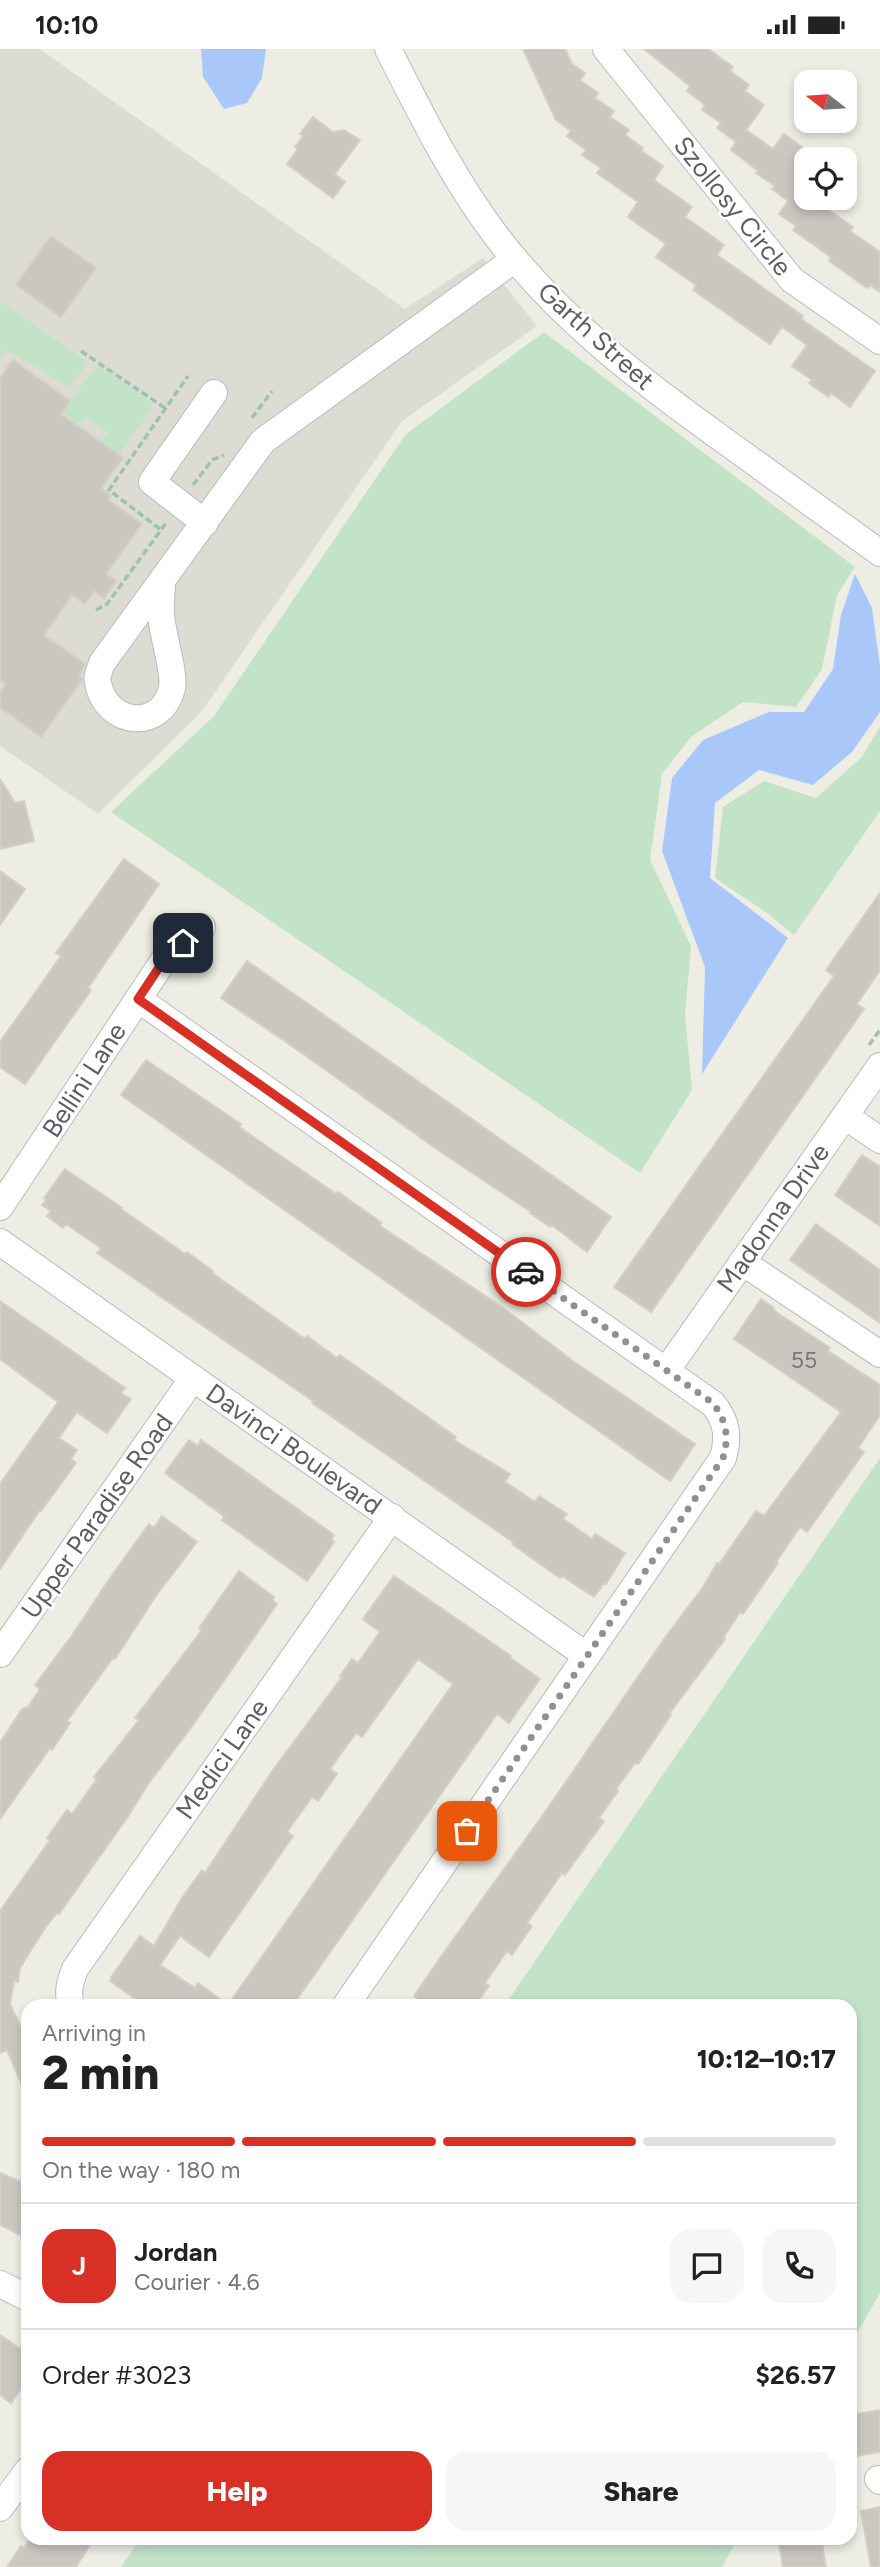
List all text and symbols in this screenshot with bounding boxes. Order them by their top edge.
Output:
text: 10:10 [35,9,98,41]
north arrow [794,70,858,133]
map controls [794,70,857,210]
street label: Szollosy Circle [667,130,799,282]
button: locate [794,147,857,210]
street label: Garth Street [531,275,661,397]
pin [153,913,213,973]
icon: home [164,924,202,962]
street label: Bellini Lane [35,1017,133,1143]
street label: Madonna Drive [710,1137,836,1299]
courier [491,1237,561,1307]
icon: car [507,1253,545,1291]
house number: 55 [791,1346,817,1374]
street label: Davinci Boulevard [200,1377,388,1521]
street label: Upper Paradise Road [14,1408,180,1624]
street label: Medici Lane [169,1693,275,1825]
pin [437,1801,497,1861]
icon: bag [448,1812,486,1850]
text: Arriving in [42,2019,146,2047]
text: 10:12–10:17 [697,2043,836,2075]
text: 2 min [42,2045,159,2101]
text: On the way · 180 m [42,2156,240,2184]
button: chat [670,2229,744,2303]
button: phone [762,2229,836,2303]
text: Jordan [134,2236,217,2268]
text: J [72,2250,86,2282]
text: Courier · 4.6 [134,2268,260,2296]
text: Order #3023 [42,2359,191,2391]
text: $26.57 [755,2359,836,2391]
button: Help [42,2451,432,2531]
button: Share [446,2451,836,2531]

